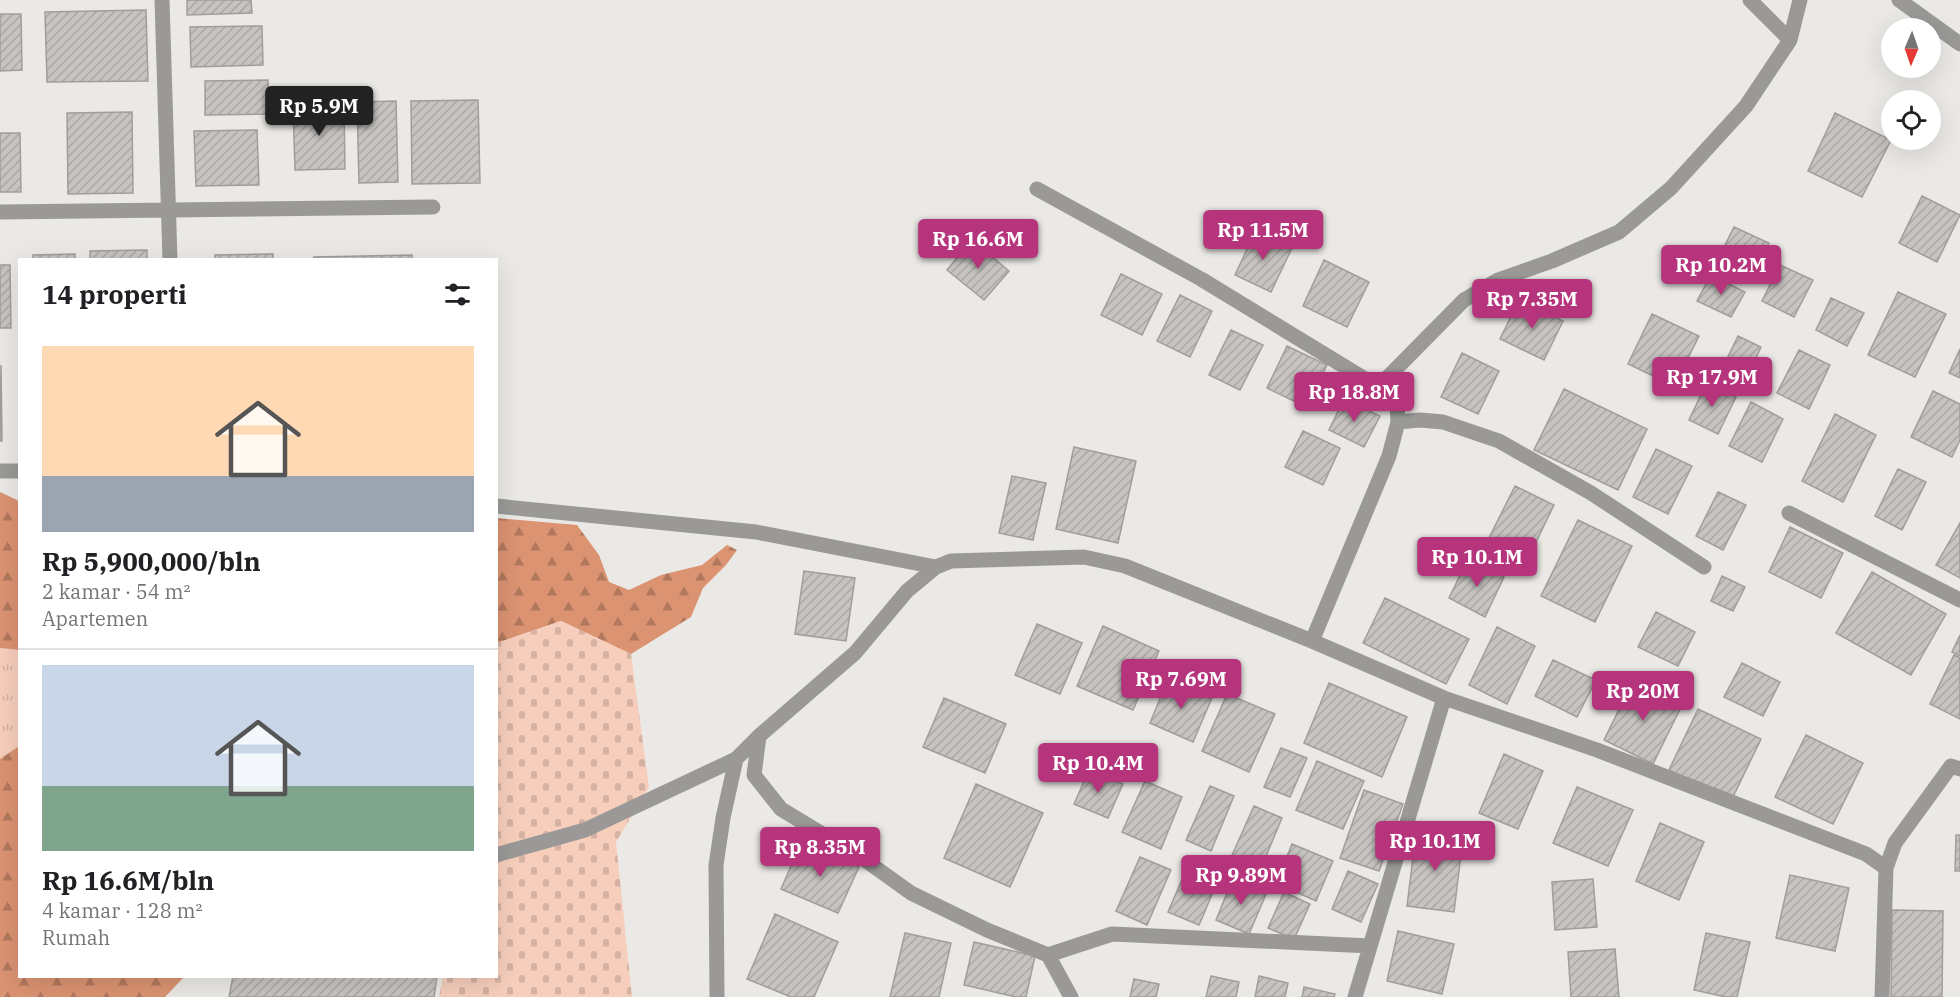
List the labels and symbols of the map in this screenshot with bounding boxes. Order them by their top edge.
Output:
north arrow [1881,18,1941,78]
pin: Rp 5.9M [264,86,374,137]
pin: Rp 11.5M [1201,210,1325,261]
pin: Rp 16.6M [916,219,1040,270]
pin: Rp 10.2M [1659,245,1783,296]
pin: Rp 7.35M [1470,279,1594,330]
pin: Rp 17.9M [1650,357,1774,408]
pin: Rp 18.8M [1292,372,1416,423]
pin: Rp 10.1M [1415,537,1539,588]
pin: Rp 7.69M [1119,659,1243,710]
pin: Rp 20M [1594,671,1692,722]
pin: Rp 10.4M [1036,743,1160,794]
pin: Rp 10.1M [1373,821,1497,872]
pin: Rp 8.35M [758,827,882,878]
pin: Rp 9.89M [1179,855,1303,906]

